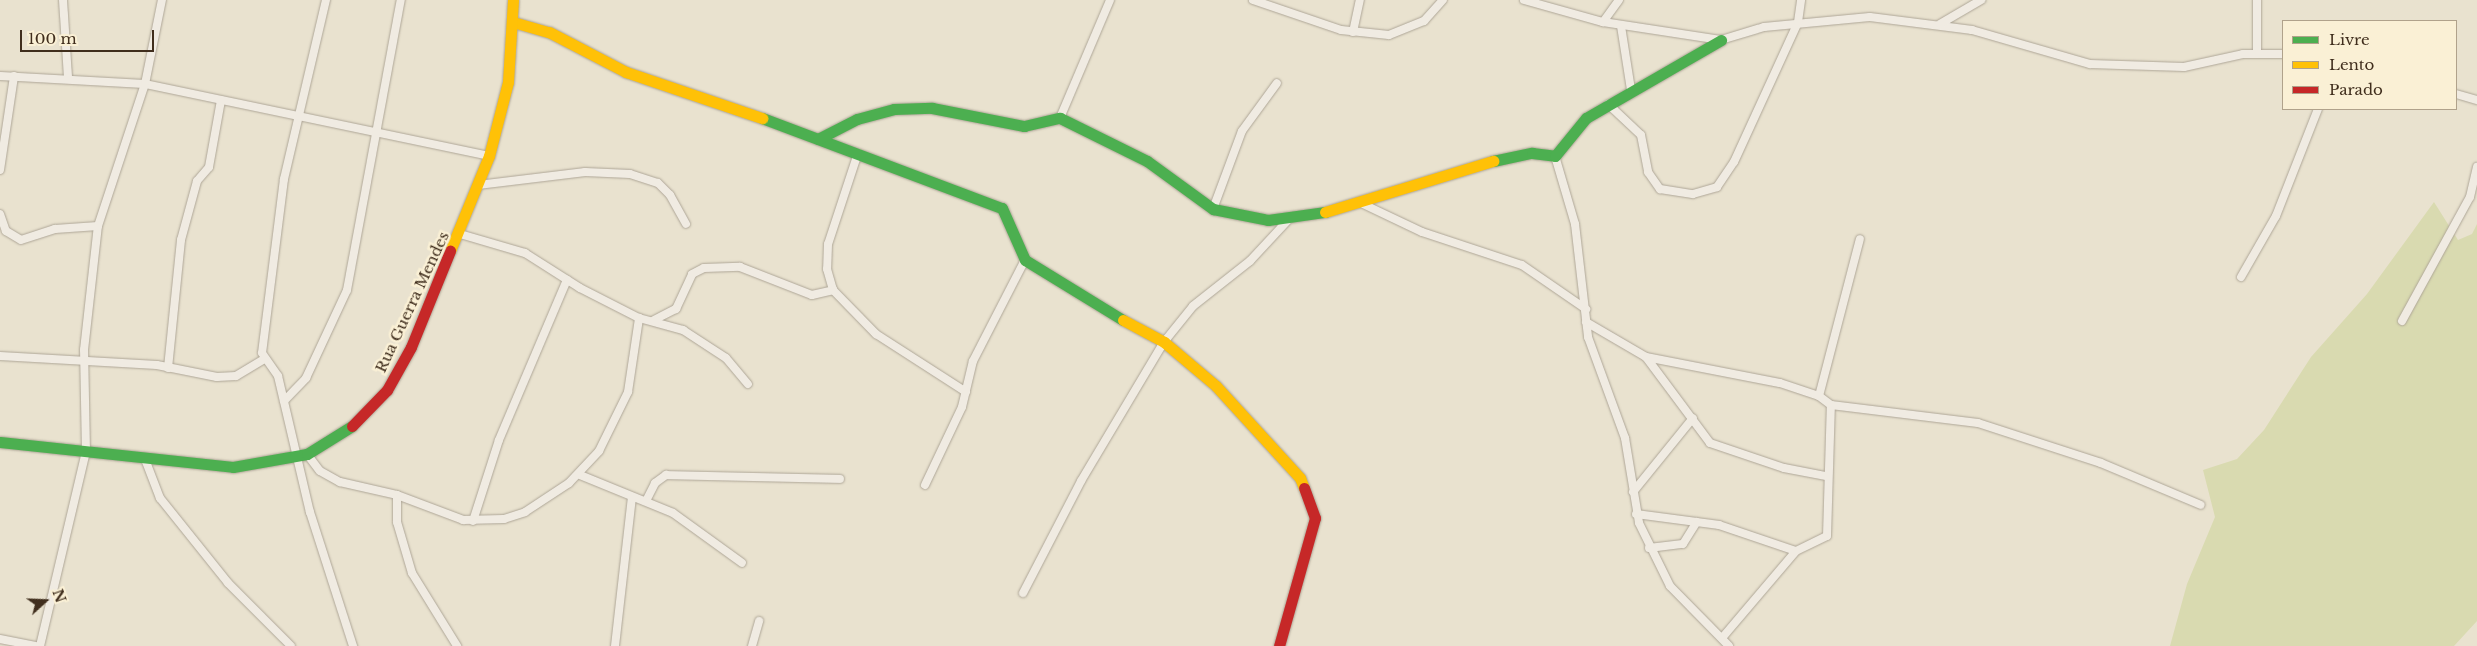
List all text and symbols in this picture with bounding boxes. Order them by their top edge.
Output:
scale bar [22,20,156,52]
legend [2282,20,2457,110]
text: 100 m [28,29,77,48]
text: Livre [2329,30,2370,49]
text: Lento [2329,55,2374,74]
text: Parado [2329,80,2383,99]
street label: Rua Guerra Mendes [371,229,453,375]
north arrow [20,576,70,626]
text: N [48,587,70,605]

